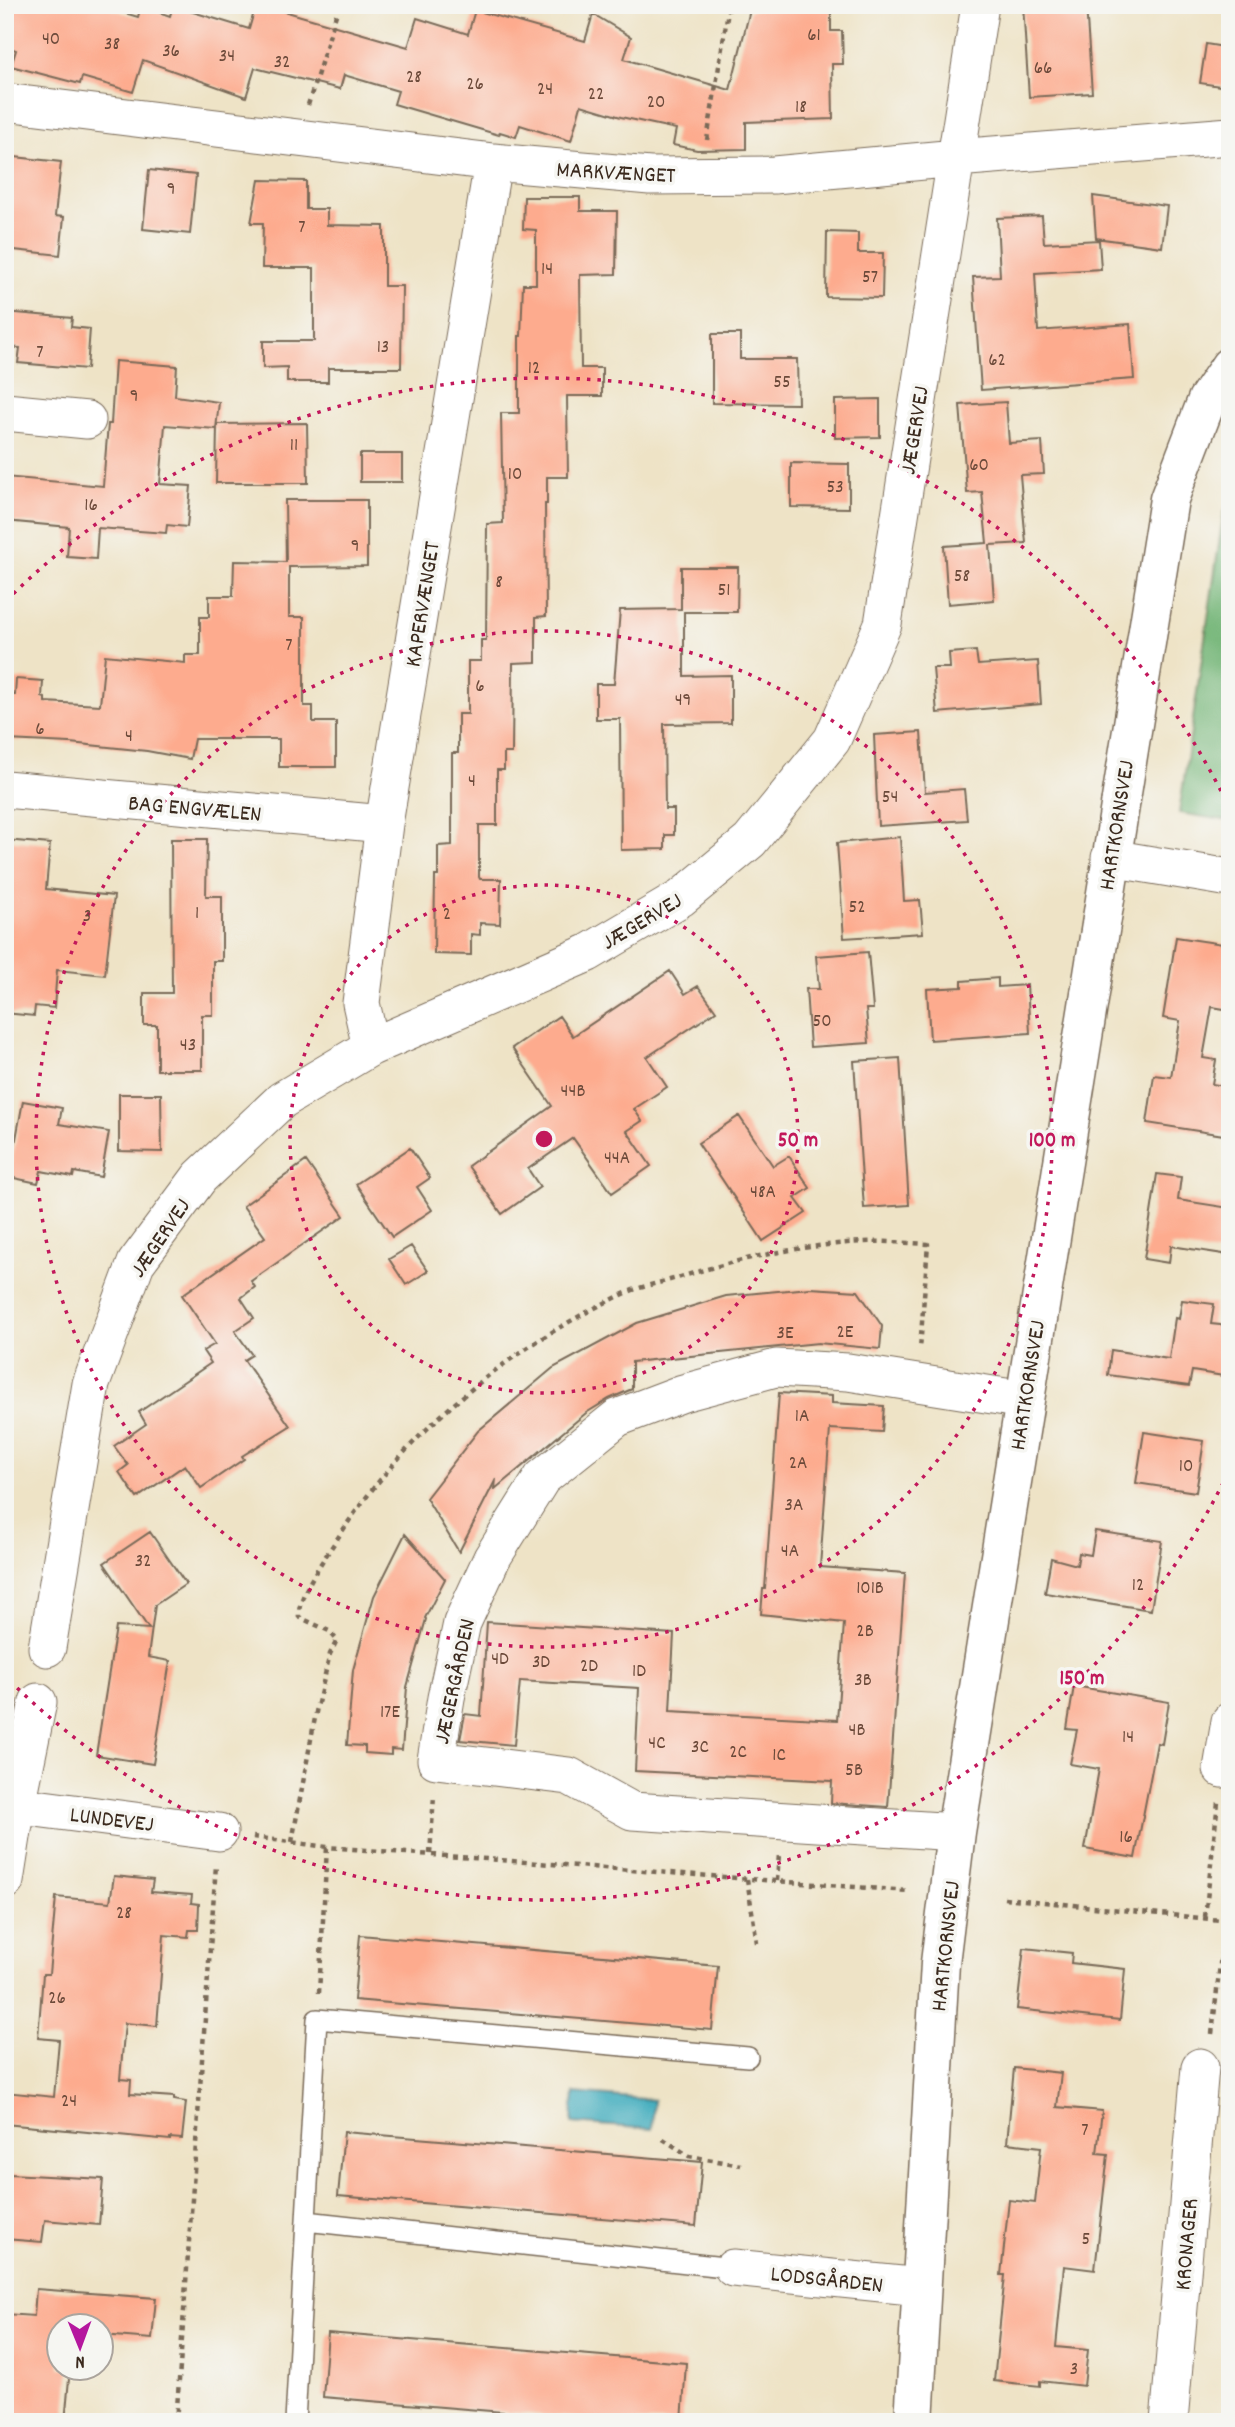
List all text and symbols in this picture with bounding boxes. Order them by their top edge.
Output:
house number: 61 [807,23,821,50]
house number: 40 [42,27,60,54]
house number: 38 [104,32,120,59]
house number: 36 [162,39,180,66]
house number: 34 [219,44,235,71]
house number: 32 [274,50,290,77]
house number: 66 [1034,56,1052,83]
house number: 28 [406,65,422,92]
house number: 26 [466,72,484,99]
house number: 24 [537,77,553,104]
house number: 22 [588,82,604,109]
house number: 20 [647,90,665,117]
house number: 18 [795,95,807,122]
street label: MARKVÆNGET [555,155,676,194]
house number: 9 [167,177,175,204]
house number: 7 [298,215,306,242]
house number: 14 [541,257,553,284]
house number: 57 [862,265,878,292]
house number: 13 [377,335,389,362]
house number: 7 [36,340,44,367]
house number: 62 [988,348,1006,375]
house number: 12 [528,356,540,383]
house number: 55 [773,370,791,397]
house number: 9 [130,384,138,411]
street label: JÆGERVEJ [893,384,940,477]
house number: 11 [290,433,298,460]
house number: 60 [969,453,989,480]
house number: 10 [508,462,522,489]
house number: 53 [826,475,844,502]
house number: 16 [84,493,98,520]
house number: 9 [351,534,359,561]
street label: KAPERVÆNGET [398,539,451,670]
house number: 58 [954,564,970,591]
house number: 8 [495,570,503,597]
house number: 51 [718,578,730,605]
house number: 7 [285,633,293,660]
house number: 6 [475,674,485,701]
house number: 49 [675,688,691,715]
house number: 6 [35,717,45,744]
house number: 4 [125,724,133,751]
street label: HARTKORNSVEJ [1092,758,1145,893]
house number: 4 [468,769,476,796]
house number: 54 [882,785,898,812]
street label: BAG ENGVÆLEN [127,788,263,833]
street label: JÆGERVEJ [596,886,689,960]
house number: 52 [848,895,866,922]
house number: 1 [195,901,199,928]
house number: 2 [443,902,451,929]
house number: 3 [83,904,91,931]
house number: 50 [812,1009,832,1036]
house number: 43 [180,1033,196,1060]
house number: 44B [561,1079,585,1106]
centre of rings [532,1127,556,1151]
text: 50 m [778,1127,818,1157]
text: 100 m [1029,1127,1075,1157]
house number: 44A [604,1146,630,1173]
house number: 48A [750,1180,776,1207]
street label: JÆGERVEJ [123,1193,200,1285]
street label: HARTKORNSVEJ [1003,1318,1056,1453]
house number: 2E [837,1320,854,1347]
house number: 3E [776,1321,794,1348]
house number: 1A [795,1404,809,1431]
house number: 2A [789,1451,807,1478]
house number: 10 [1179,1454,1193,1481]
house number: 3A [785,1493,803,1520]
house number: 4A [781,1539,799,1566]
house number: 32 [135,1549,151,1576]
house number: 12 [1132,1573,1144,1600]
house number: 101B [856,1576,884,1603]
street label: JÆGERGÅRDEN [427,1616,486,1748]
house number: 2B [856,1619,874,1646]
house number: 4D [491,1647,509,1674]
house number: 3D [532,1650,550,1677]
house number: 2D [580,1654,598,1681]
house number: 1D [632,1659,646,1686]
text: 150 m [1059,1665,1105,1695]
house number: 3B [854,1668,872,1695]
house number: 17E [380,1700,400,1727]
house number: 4B [849,1718,865,1745]
house number: 14 [1122,1725,1134,1752]
house number: 4C [648,1731,666,1758]
house number: 3C [691,1735,709,1762]
house number: 2C [729,1740,747,1767]
house number: 1C [772,1743,786,1770]
house number: 5B [845,1758,863,1785]
street label: LUNDEVEJ [68,1800,155,1843]
house number: 16 [1119,1825,1133,1852]
street label: HARTKORNSVEJ [924,1879,971,2013]
house number: 28 [116,1901,132,1928]
house number: 26 [48,1986,66,2013]
house number: 24 [61,2089,77,2116]
house number: 7 [1081,2118,1089,2145]
street label: KRONAGER [1168,2197,1209,2292]
house number: 5 [1082,2227,1090,2254]
street label: LODSGÅRDEN [769,2259,885,2304]
north arrow [46,2312,116,2382]
text: N [75,2347,85,2374]
house number: 3 [1070,2357,1078,2384]

